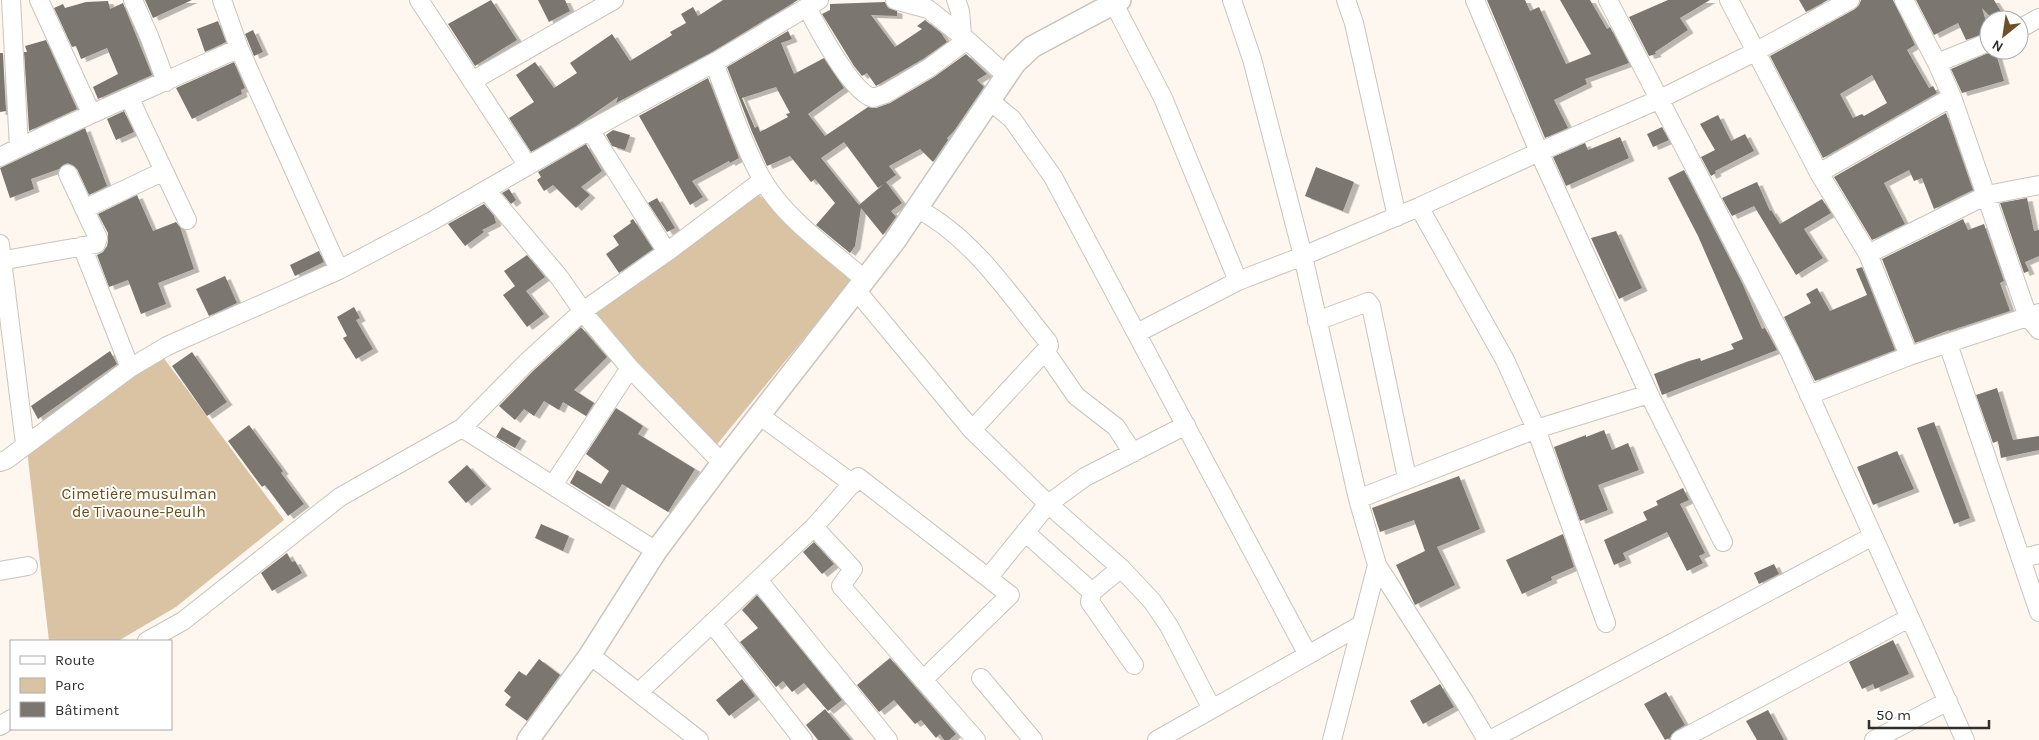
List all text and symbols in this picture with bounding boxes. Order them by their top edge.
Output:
north arrow [1979,10,2029,60]
text: N [1989,36,2006,56]
park label: Cimetière musulman de Tivaoune-Peulh [61,484,217,521]
legend [10,640,172,730]
text: Route [55,651,95,669]
text: Parc [55,676,85,694]
scale bar [1869,698,1989,730]
text: Bâtiment [55,701,119,719]
text: 50 m [1876,706,1911,724]

